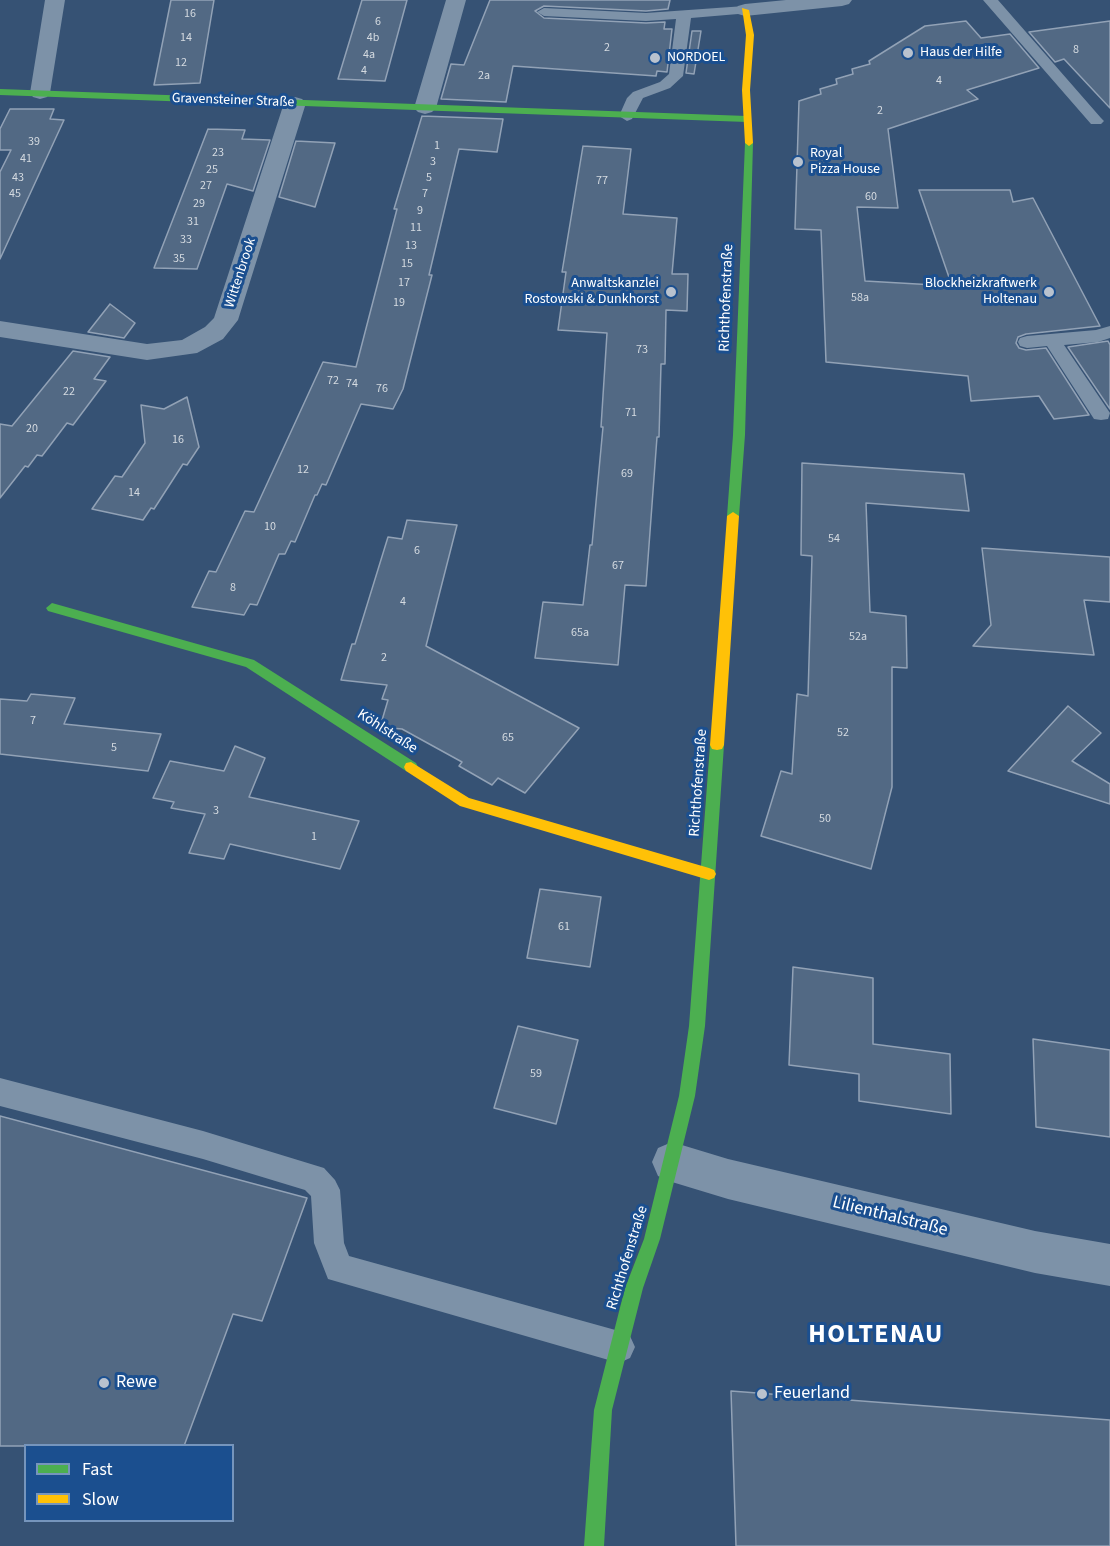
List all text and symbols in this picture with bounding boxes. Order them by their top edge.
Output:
house number: 16 [184,7,196,21]
house number: 6 [375,15,381,29]
house number: 14 [180,31,192,45]
house number: 4b [367,31,379,45]
house number: 2 [604,41,610,55]
house number: 8 [1073,43,1079,57]
place label: Haus der Hilfe [920,45,1002,61]
marker: Haus der Hilfe [901,46,915,60]
house number: 4a [363,48,375,62]
place label: NORDOEL [667,50,725,66]
marker: NORDOEL [648,51,662,65]
house number: 12 [175,56,187,70]
house number: 4 [361,64,367,78]
house number: 2a [478,69,490,83]
house number: 4 [936,74,942,88]
street label: Gravensteiner Straße [171,90,295,112]
house number: 2 [877,104,883,118]
house number: 39 [28,135,40,149]
house number: 1 [434,139,440,153]
house number: 23 [212,146,224,160]
place label: Royal Pizza House [810,146,880,178]
house number: 41 [20,152,32,166]
house number: 3 [430,155,436,169]
marker: Royal Pizza House [791,155,805,169]
house number: 25 [206,163,218,177]
house number: 43 [12,171,24,185]
house number: 5 [426,171,432,185]
house number: 77 [596,174,608,188]
house number: 27 [200,179,212,193]
house number: 45 [9,187,21,201]
house number: 7 [422,187,428,201]
house number: 60 [865,190,877,204]
house number: 29 [193,197,205,211]
house number: 9 [417,204,423,218]
house number: 31 [187,215,199,229]
house number: 11 [410,221,422,235]
house number: 33 [180,233,192,247]
street label: Wittenbrook [222,236,260,310]
house number: 13 [405,239,417,253]
street label: Richthofenstraße [716,244,738,352]
house number: 35 [173,252,185,266]
house number: 15 [401,257,413,271]
house number: 17 [398,276,410,290]
place label: Anwaltskanzlei Rostowski & Dunkhorst [524,276,659,308]
place label: Blockheizkraftwerk Holtenau [925,276,1037,308]
marker: Anwaltskanzlei Rostowski & Dunkhorst [664,285,678,299]
marker: Blockheizkraftwerk Holtenau [1042,285,1056,299]
house number: 58a [851,291,869,305]
house number: 19 [393,296,405,310]
house number: 73 [636,343,648,357]
house number: 72 [327,374,339,388]
house number: 74 [346,377,358,391]
house number: 76 [376,382,388,396]
house number: 22 [63,385,75,399]
house number: 71 [625,406,637,420]
house number: 20 [26,422,38,436]
house number: 16 [172,433,184,447]
house number: 12 [297,463,309,477]
house number: 69 [621,467,633,481]
house number: 14 [128,486,140,500]
house number: 10 [264,520,276,534]
house number: 54 [828,532,840,546]
house number: 6 [414,544,420,558]
house number: 67 [612,559,624,573]
house number: 8 [230,581,236,595]
house number: 4 [400,595,406,609]
house number: 65a [571,626,589,640]
house number: 52a [849,630,867,644]
house number: 2 [381,651,387,665]
street label: Köhlstraße [353,706,421,758]
house number: 7 [30,714,36,728]
house number: 52 [837,726,849,740]
street label: Richthofenstraße [686,729,712,837]
house number: 65 [502,731,514,745]
house number: 5 [111,741,117,755]
house number: 3 [213,804,219,818]
house number: 50 [819,812,831,826]
house number: 1 [311,830,317,844]
house number: 61 [558,920,570,934]
house number: 59 [530,1067,542,1081]
street label: Lilienthalstraße [830,1192,950,1242]
street label: Richthofenstraße [604,1204,652,1312]
district label: HOLTENAU [808,1320,944,1352]
place label: Rewe [116,1372,157,1394]
marker: Rewe [97,1376,111,1390]
place label: Feuerland [774,1383,850,1405]
marker: Feuerland [755,1387,769,1401]
legend [24,1444,234,1522]
text: Fast [82,1457,113,1482]
text: Slow [82,1487,119,1512]

